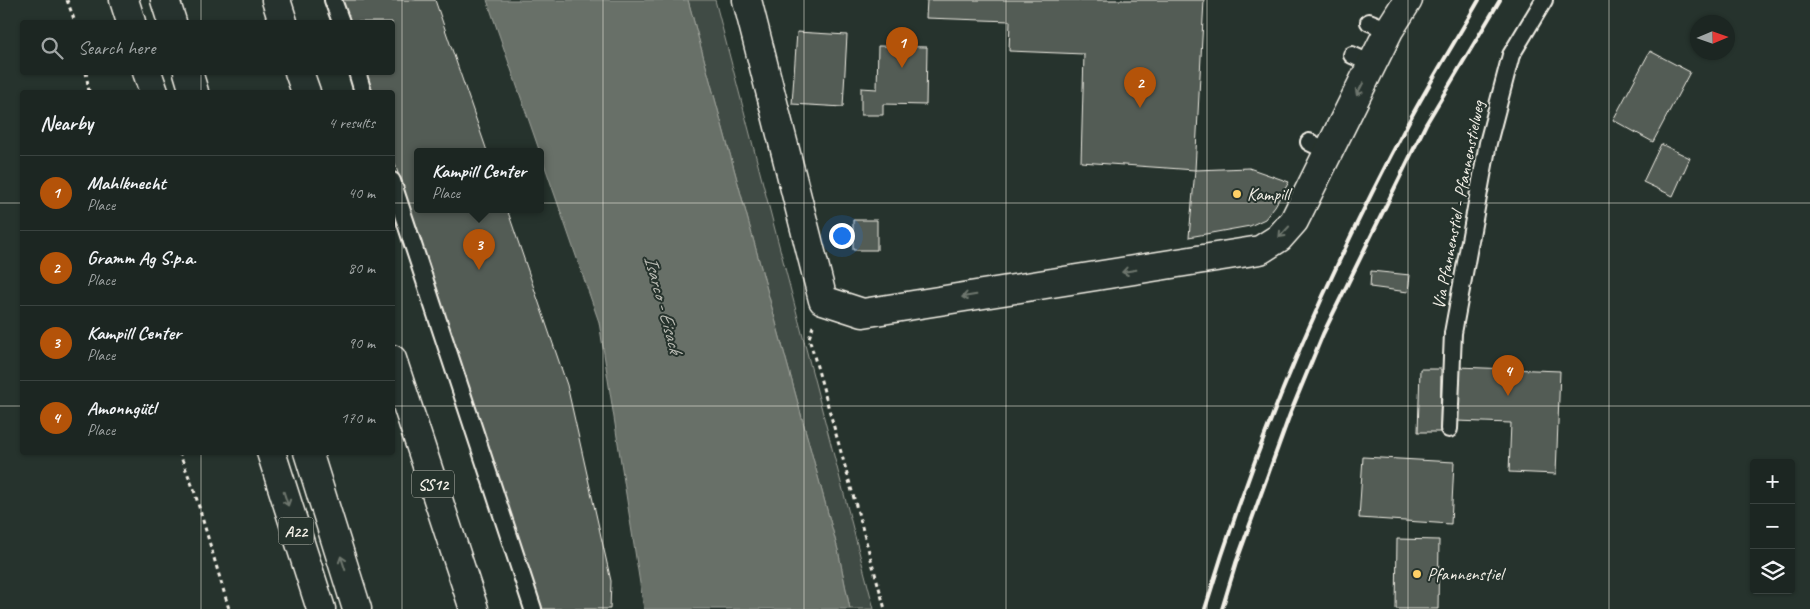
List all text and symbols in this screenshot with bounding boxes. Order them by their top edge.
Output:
north arrow [1690,15,1735,60]
search box [20,20,395,75]
pin: 1 [886,27,918,68]
icon: search [38,34,66,62]
text: Search here [78,36,155,60]
pin: 2 [1124,67,1156,108]
one-way arrow [1355,81,1364,96]
street label: Via Pfannenstiel - Pfannenstielweg [1427,97,1489,311]
text: Nearby [40,110,93,136]
text: 4 results [328,113,375,133]
popup [414,148,544,213]
text: Kampill Center [432,159,526,183]
text: Mahlknecht [87,171,166,195]
text: 1 [52,183,60,203]
text: 40 m [348,183,375,203]
text: Place [432,183,460,203]
place label: Kampill [1247,183,1292,205]
marker: Kampill [1231,188,1243,200]
text: Place [87,195,115,215]
your location [829,223,855,249]
one-way arrow [1278,226,1290,238]
pin: 3 [463,229,495,270]
text: Gramm Ag S.p.a. [87,246,196,270]
water label: Isarco - Eisack [639,253,689,359]
text: 2 [52,258,60,278]
text: 80 m [348,258,375,278]
one-way arrow [1122,266,1138,276]
text: Place [87,270,115,290]
one-way arrow [961,291,977,301]
text: Kampill Center [87,321,181,345]
text: 3 [52,333,60,353]
text: 90 m [348,333,375,353]
text: Place [87,345,115,365]
pin: 4 [1492,355,1524,396]
text: Amonngütl [87,396,156,420]
text: 4 [52,408,60,428]
text: 170 m [341,408,375,428]
text: Place [87,420,115,440]
map controls [1750,459,1795,594]
button: + [1750,459,1795,504]
road number: SS12 [412,470,454,498]
one-way arrow [281,491,291,507]
button: − [1750,504,1795,549]
road number: A22 [278,518,314,544]
button: layers [1750,549,1795,594]
one-way arrow [337,555,347,571]
place label: Pfannenstiel [1427,563,1506,585]
marker: Pfannenstiel [1411,568,1423,580]

